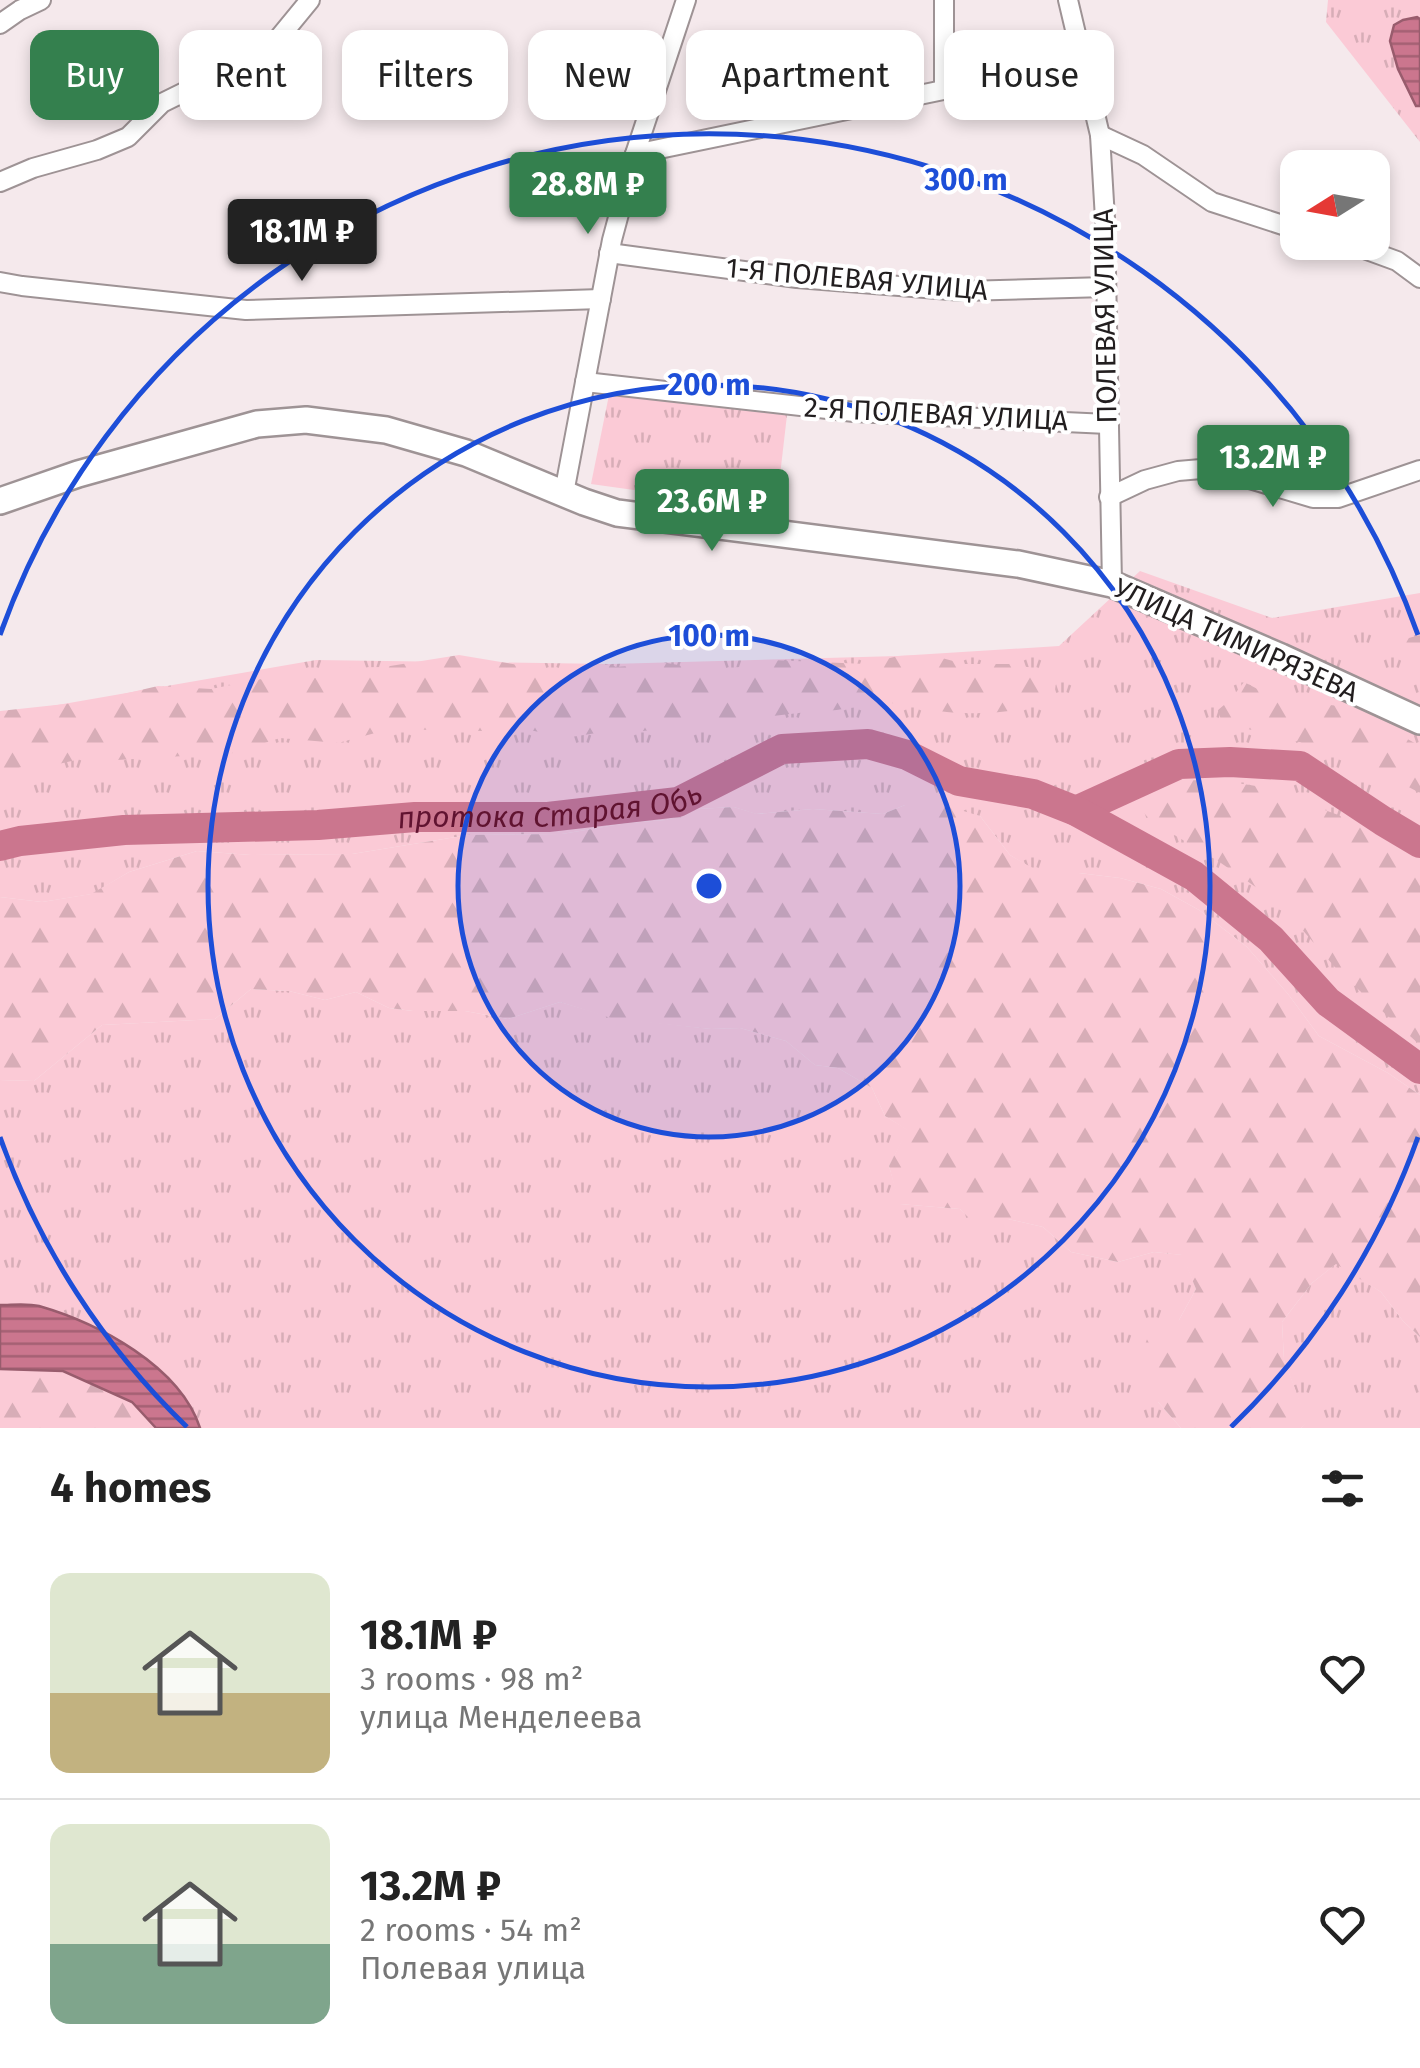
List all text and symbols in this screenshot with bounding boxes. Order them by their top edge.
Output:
chip: Buy [30,30,159,120]
chip: Rent [179,30,322,120]
chip: Filters [342,30,508,120]
chip: New [528,30,666,120]
chip: Apartment [686,30,924,120]
chip: House [944,30,1114,120]
north arrow [1280,150,1390,260]
map controls [1280,150,1390,260]
pin: 28.8M ₽ [496,152,680,237]
text: 300 m [923,162,1008,198]
text: 28.8M ₽ [531,165,645,203]
pin: 18.1M ₽ [210,199,394,284]
street label: ПОЛЕВАЯ УЛИЦА [1087,208,1123,424]
text: 18.1M ₽ [250,212,354,250]
street label: 1-Я ПОЛЕВАЯ УЛИЦА [725,251,989,307]
text: 200 m [667,367,751,403]
street label: 2-Я ПОЛЕВАЯ УЛИЦА [803,391,1069,437]
pin: 13.2M ₽ [1181,425,1365,510]
text: 13.2M ₽ [1219,438,1327,476]
pin: 23.6M ₽ [620,469,804,554]
text: 23.6M ₽ [657,482,767,520]
street label: УЛИЦА ТИМИРЯЗЕВА [1109,571,1363,709]
text: 100 m [668,618,750,654]
water label: протока Старая Обь [396,775,708,836]
centre of rings [691,868,727,904]
icon: filters [1315,1461,1370,1516]
text: 4 homes [50,1463,211,1513]
text: 18.1M ₽ [360,1610,497,1660]
icon: home [130,1613,250,1733]
icon: heart [1315,1646,1370,1701]
text: 3 rooms · 98 m² [360,1660,583,1698]
text: улица Менделеева [360,1698,642,1736]
text: 13.2M ₽ [360,1861,501,1911]
icon: home [130,1864,250,1984]
icon: heart [1315,1897,1370,1952]
text: 2 rooms · 54 m² [360,1911,582,1949]
text: Полевая улица [360,1949,586,1987]

